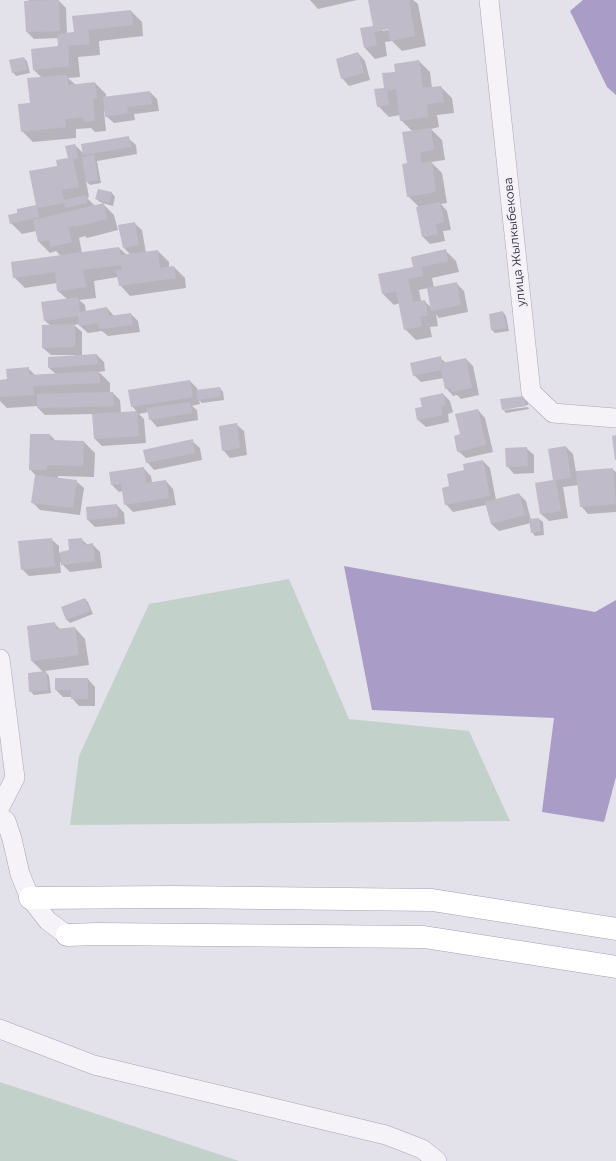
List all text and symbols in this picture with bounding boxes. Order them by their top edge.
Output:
street label: улица Жылкыбекова [501,177,529,307]

